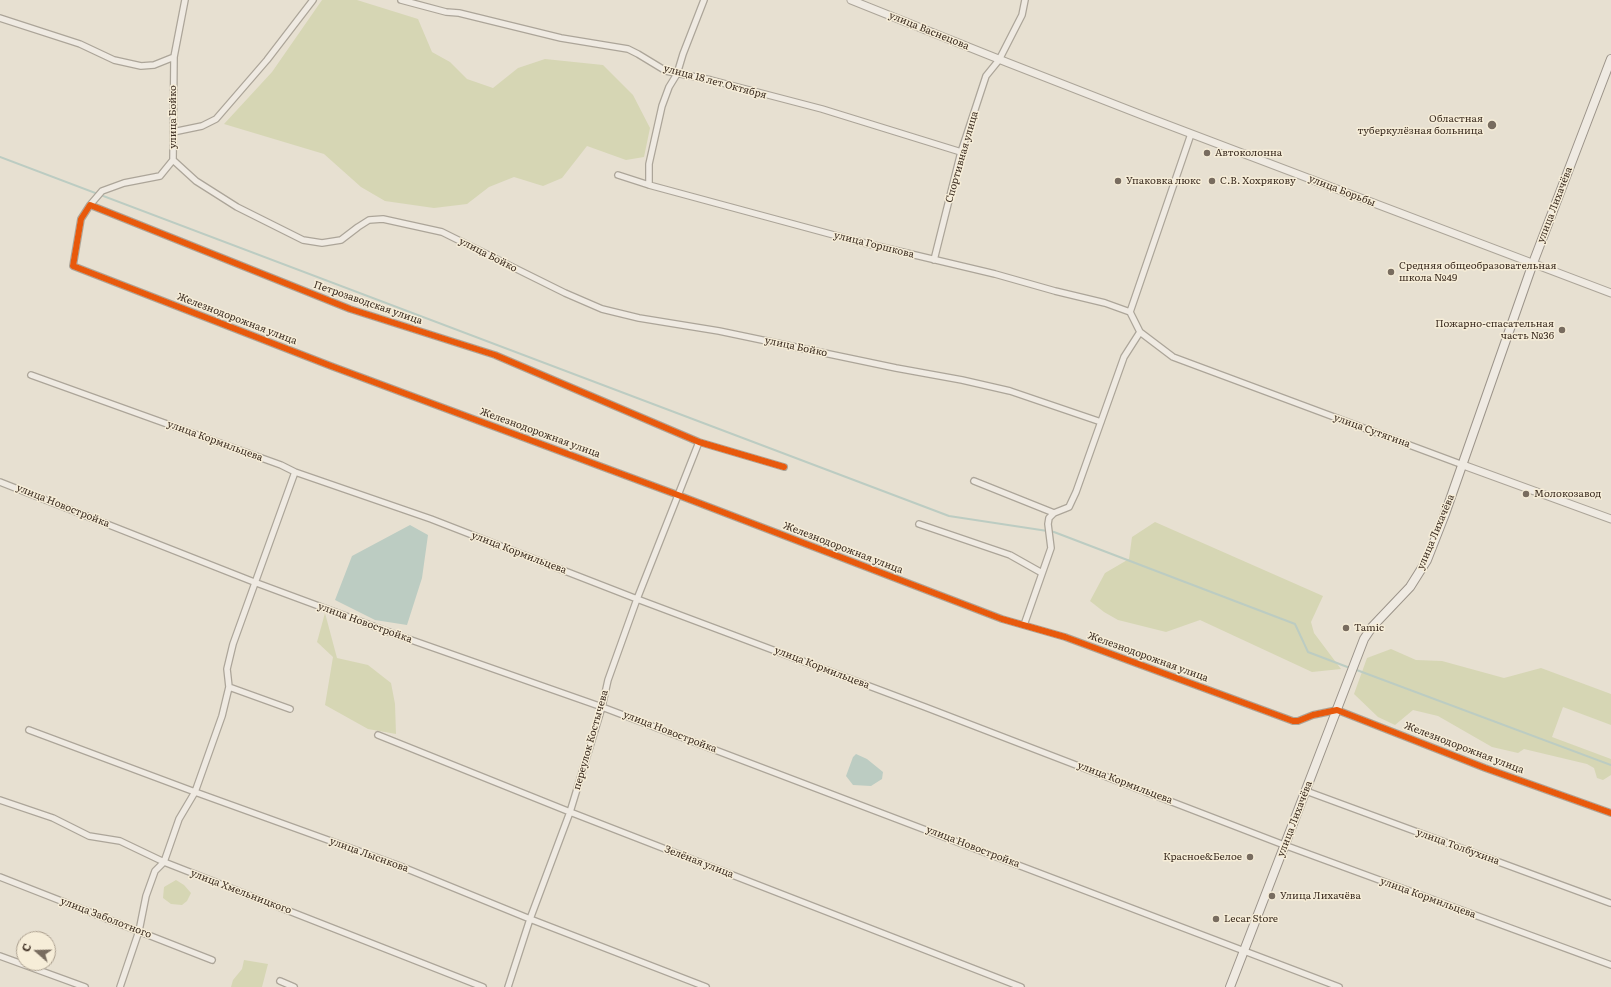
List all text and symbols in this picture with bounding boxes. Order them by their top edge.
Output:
street label: улица Васнецова [887,9,971,53]
street label: улица 18 лет Октября [662,62,768,102]
street label: улица Бойко [167,85,179,149]
street label: Спортивная улица [943,110,981,204]
place label: Областная туберкулёзная больница [1358,113,1483,136]
marker: Областная туберкулёзная больница [1486,119,1498,131]
place label: Автоколонна [1215,147,1282,159]
marker: Автоколонна [1202,148,1212,158]
street label: улица Лихачёва [1535,165,1575,245]
street label: улица Борьбы [1307,173,1377,209]
place label: Упаковка люкс [1126,175,1201,187]
place label: С.В. Хохрякову [1220,175,1296,187]
marker: Упаковка люкс [1113,176,1123,186]
marker: С.В. Хохрякову [1207,176,1217,186]
street label: улица Горшкова [833,229,915,261]
street label: улица Бойко [457,235,519,275]
place label: Средняя общеобразовательная школа №49 [1399,260,1556,284]
marker: Средняя общеобразовательная школа №49 [1386,267,1396,277]
street label: Петрозаводская улица [312,279,424,327]
street label: Железнодорожная улица [175,291,299,347]
place label: Пожарно-спасательная часть №36 [1435,318,1554,342]
marker: Пожарно-спасательная часть №36 [1557,325,1567,335]
street label: улица Бойко [764,335,828,359]
street label: Железнодорожная улица [478,406,602,460]
street label: улица Сутягина [1332,412,1412,450]
street label: улица Кормильцева [166,418,264,464]
street label: улица Новостройка [15,482,111,530]
place label: Молокозавод [1534,488,1601,500]
marker: Молокозавод [1521,489,1531,499]
street label: улица Лихачёва [1415,493,1457,571]
street label: Железнодорожная улица [781,520,905,576]
street label: улица Кормильцева [470,529,568,577]
street label: улица Новостройка [316,600,414,646]
place label: Tamic [1354,622,1384,634]
marker: Tamic [1341,623,1351,633]
street label: Железнодорожная улица [1086,630,1210,684]
street label: улица Кормильцева [773,644,871,692]
street label: переулок Костычева [571,689,611,791]
street label: улица Новостройка [621,709,719,755]
street label: Железнодорожная улица [1402,720,1526,776]
street label: улица Кормильцева [1076,759,1174,807]
street label: улица Лихачёва [1275,779,1315,859]
street label: улица Новостройка [924,824,1022,870]
street label: улица Толбухина [1415,826,1501,868]
street label: улица Лысикова [328,835,410,875]
street label: Зелёная улица [663,843,735,881]
place label: Красное&Белое [1163,851,1242,863]
marker: Красное&Белое [1245,852,1255,862]
street label: улица Хмельницкого [189,867,293,917]
street label: улица Кормильцева [1379,875,1477,921]
place label: Улица Лихачёва [1280,890,1361,902]
marker: Улица Лихачёва [1267,891,1277,901]
street label: улица Заболотного [59,895,153,941]
place label: Lecar Store [1224,913,1278,925]
marker: Lecar Store [1211,914,1221,924]
north arrow [16,931,56,971]
text: С [17,941,35,954]

